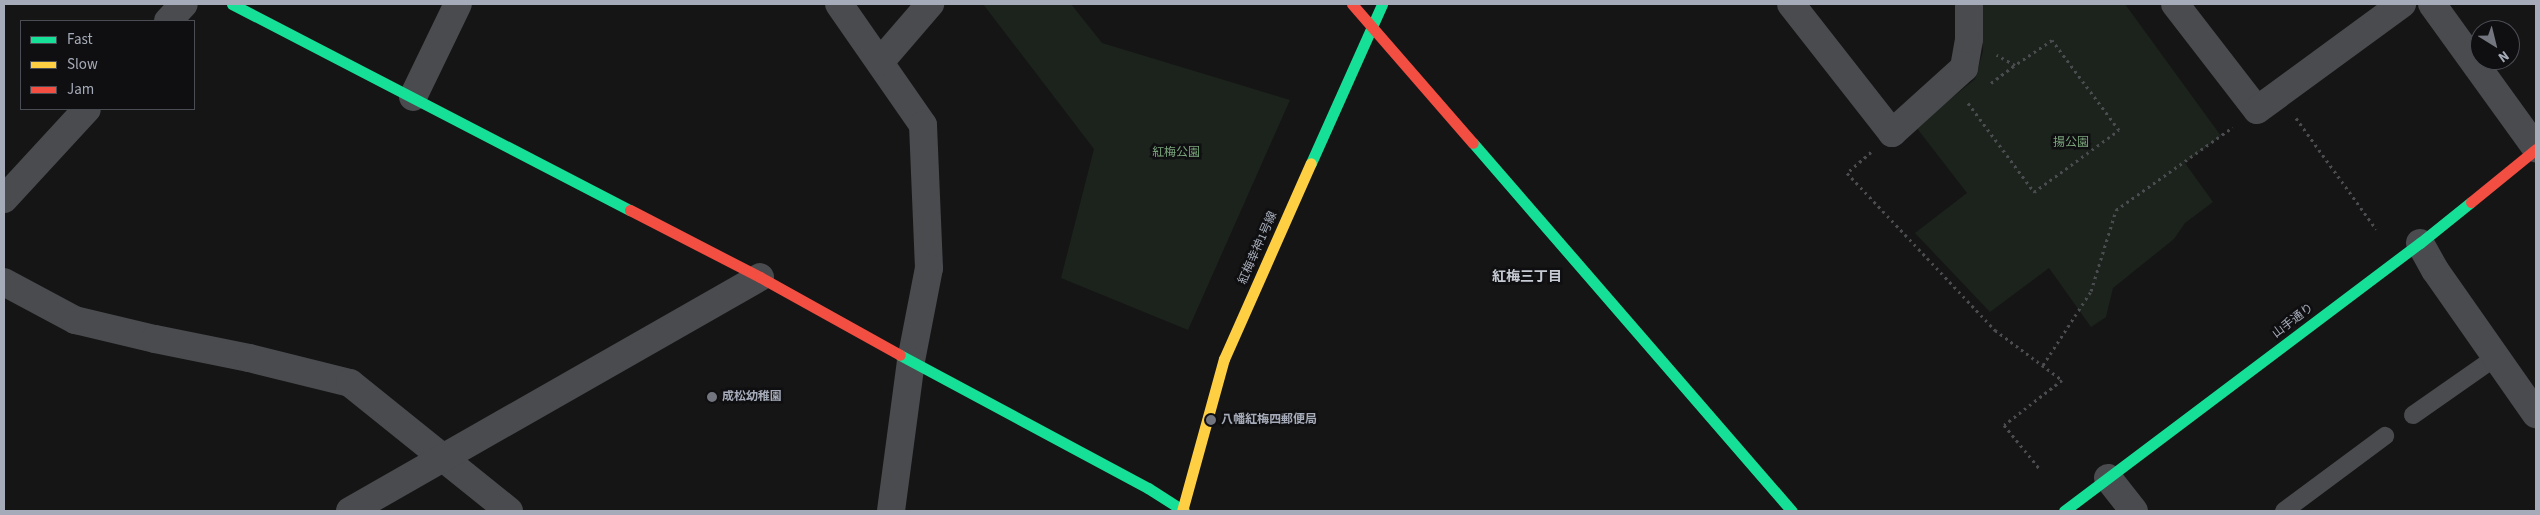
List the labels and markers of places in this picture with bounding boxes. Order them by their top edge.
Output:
place label: 成松幼稚園 [722,390,782,404]
marker: 成松幼稚園 [706,391,718,403]
place label: 八幡紅梅四郵便局 [1221,413,1317,427]
marker: 八幡紅梅四郵便局 [1205,414,1217,426]

